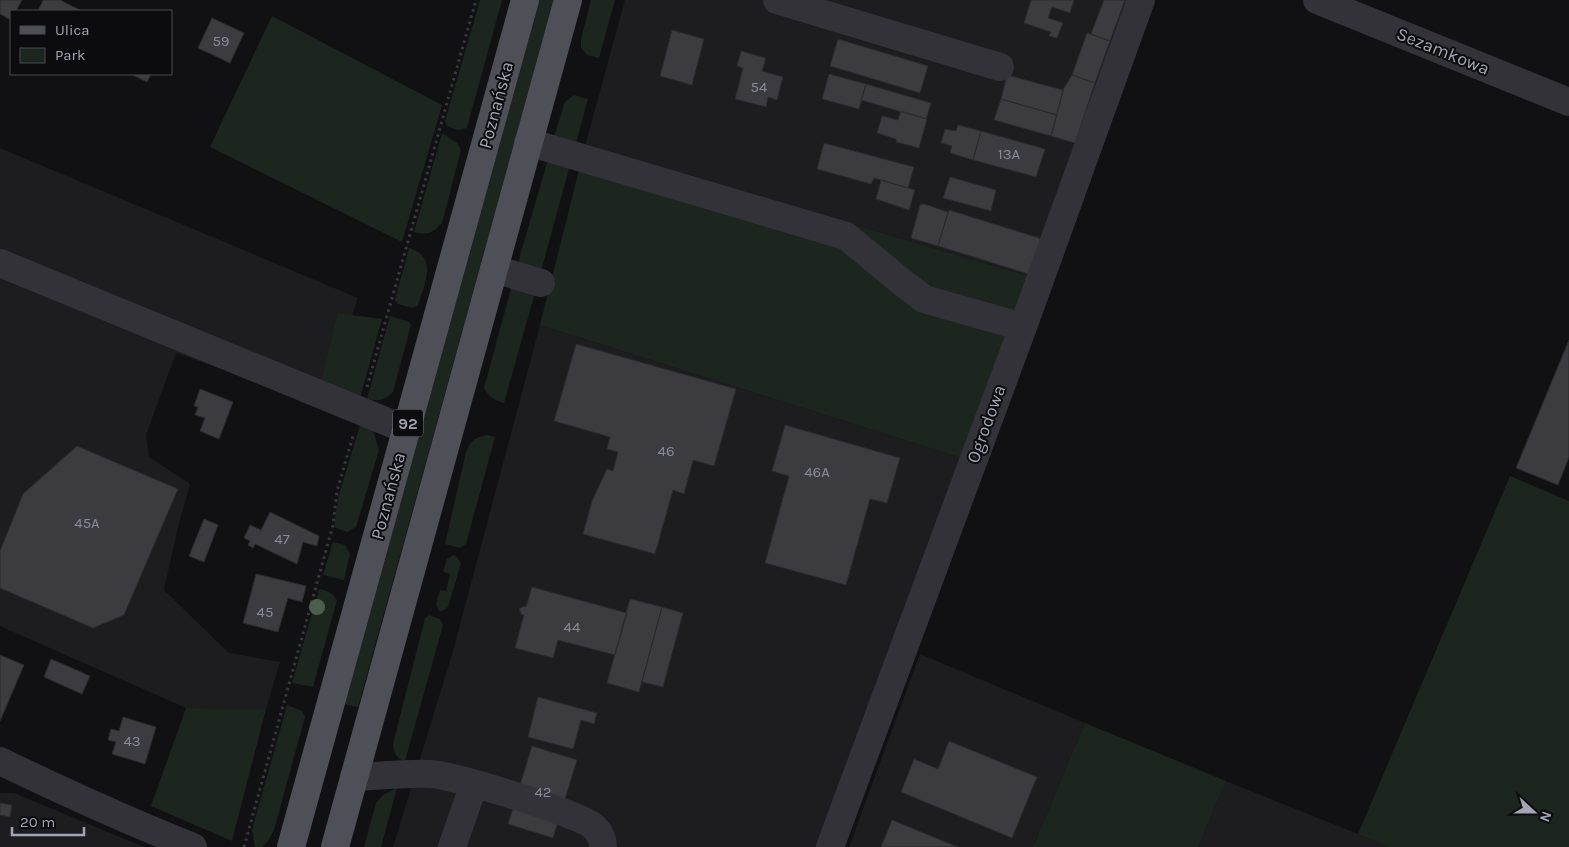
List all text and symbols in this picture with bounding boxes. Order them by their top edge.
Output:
legend [10,10,172,75]
text: Ulica [55,21,89,39]
street label: Sezamkowa [1393,22,1493,80]
house number: 59 [212,32,230,50]
text: Park [55,46,85,64]
street label: Poznańska [474,59,518,151]
house number: 54 [751,78,768,96]
house number: 13A [998,145,1021,163]
street label: Ogrodowa [962,382,1010,466]
road number: 92 [393,409,423,436]
house number: 46 [658,442,674,460]
street label: Poznańska [366,450,410,542]
house number: 46A [804,463,830,481]
house number: 45A [74,514,100,532]
house number: 47 [274,530,290,548]
house number: 45 [257,603,273,621]
house number: 44 [564,618,581,636]
house number: 43 [123,732,141,750]
house number: 42 [534,783,552,801]
north arrow [1509,787,1559,837]
scale bar [12,804,85,836]
text: N [1536,809,1555,824]
text: 20 m [20,813,55,831]

